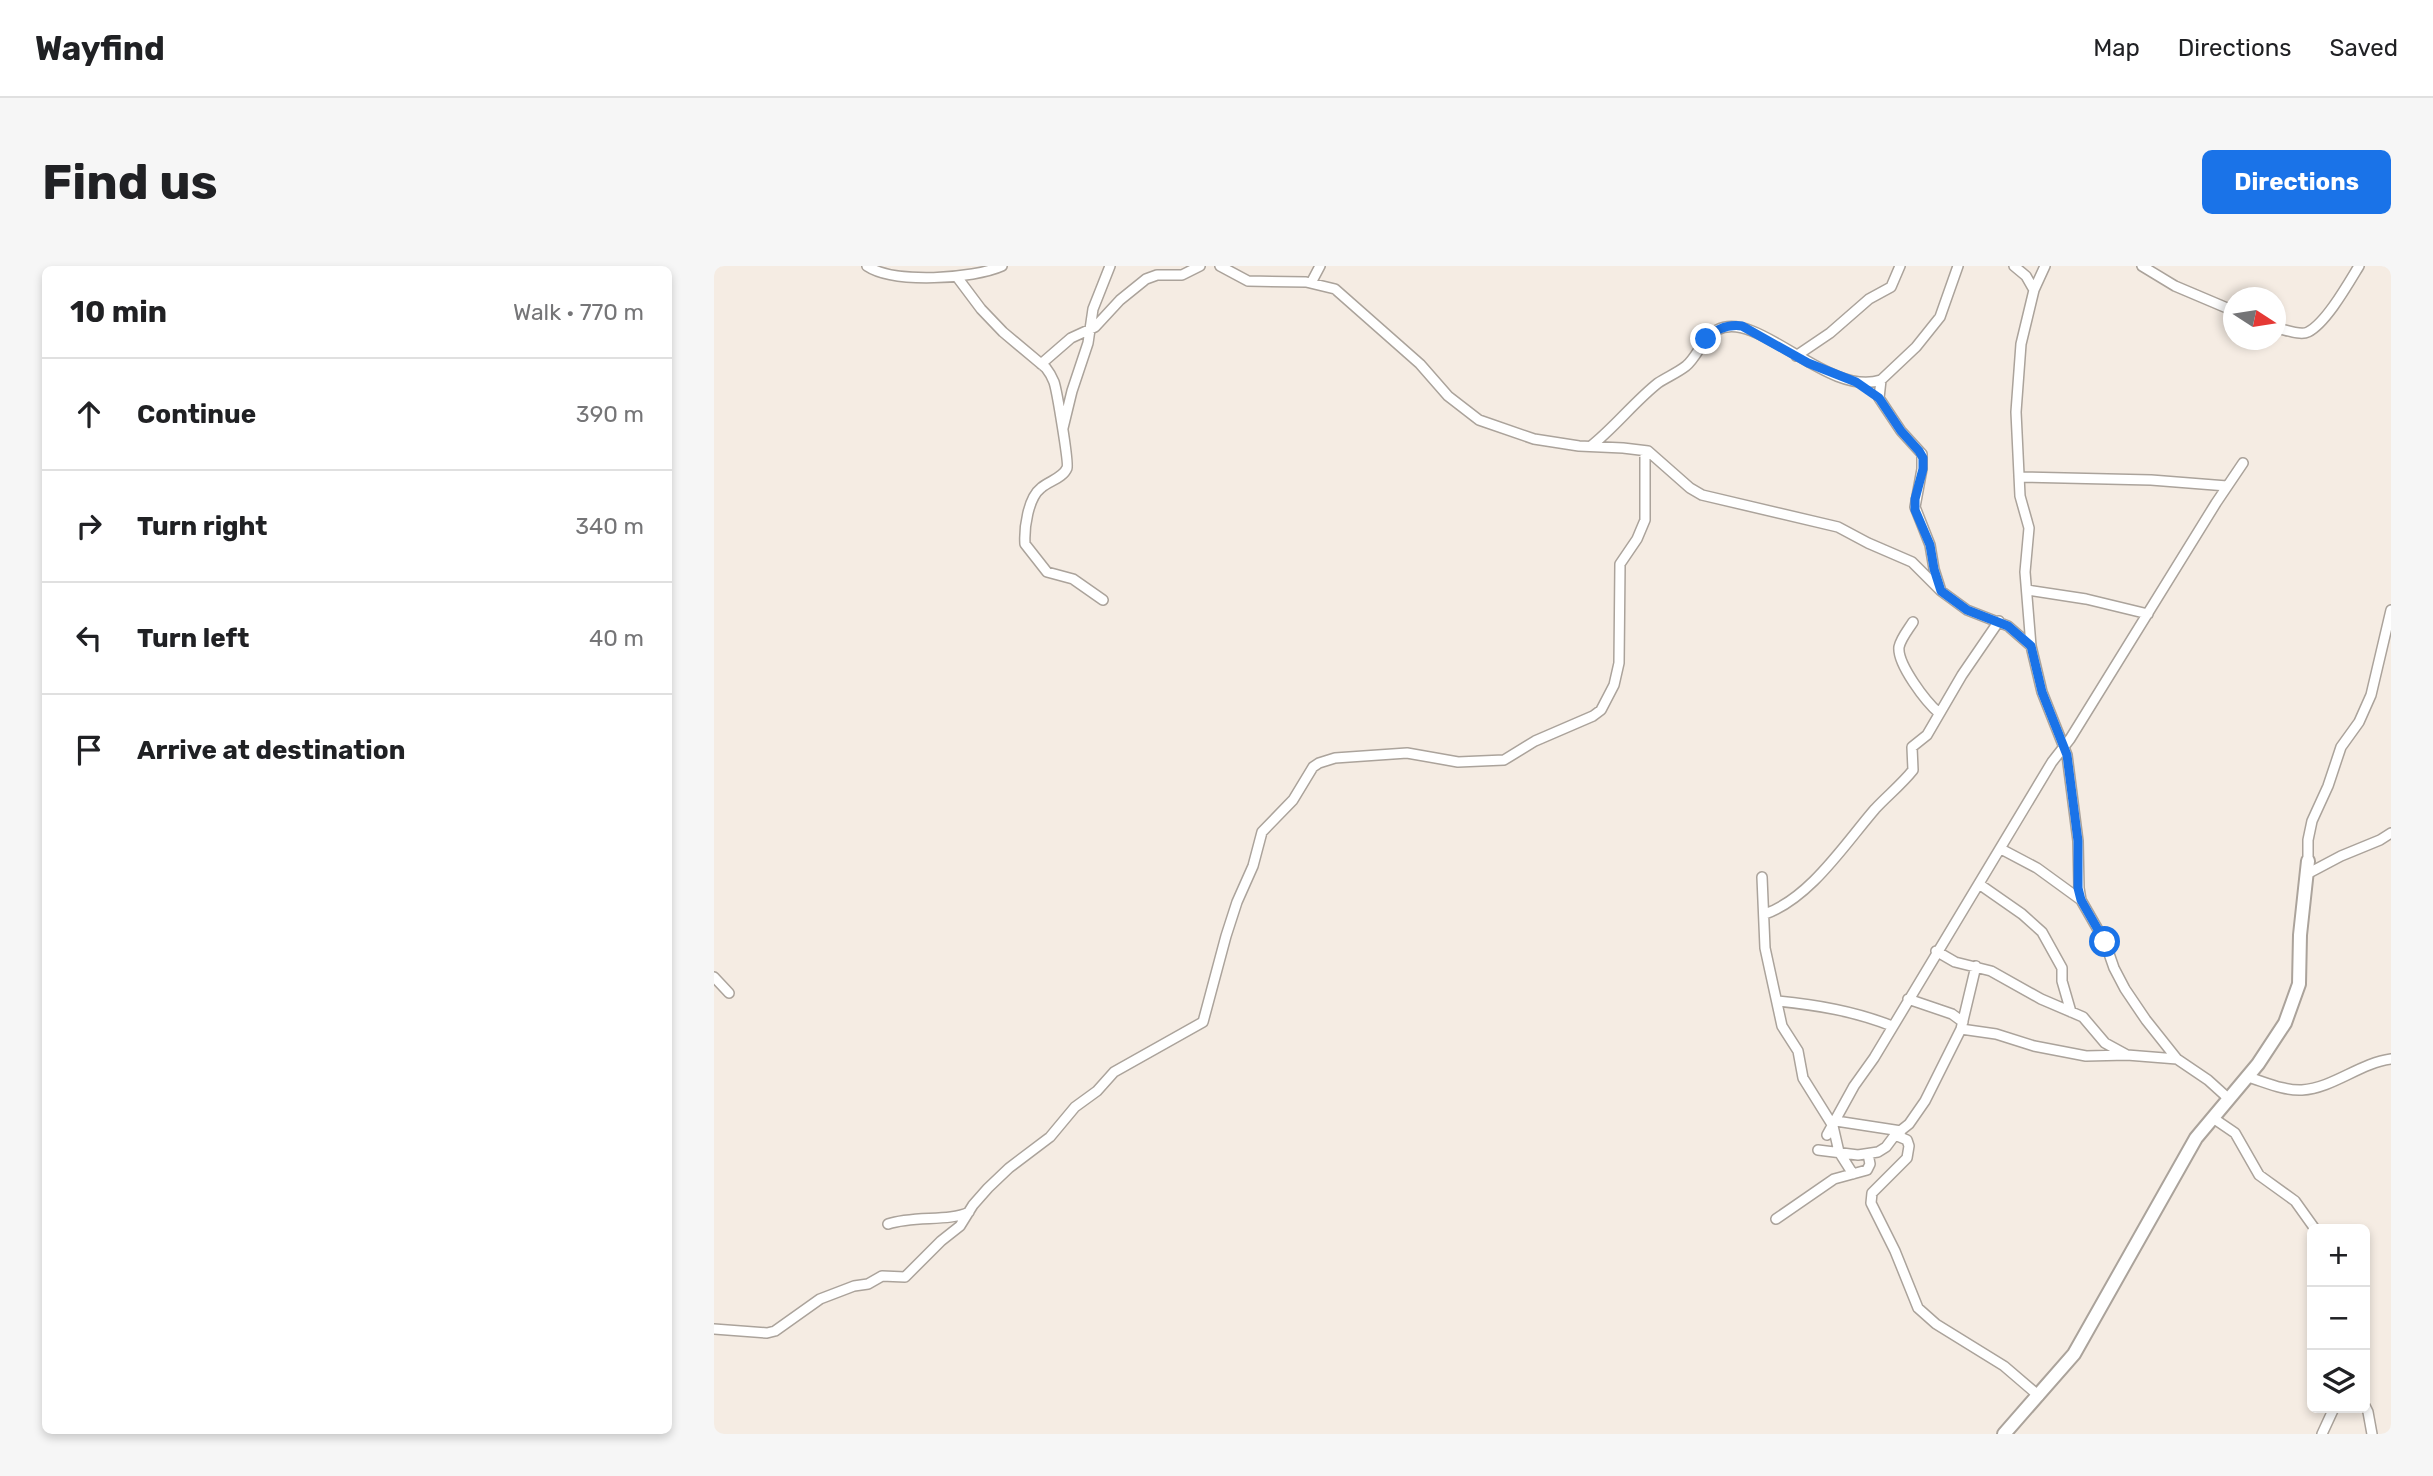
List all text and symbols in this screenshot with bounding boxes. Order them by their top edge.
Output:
text: Wayfind [35,29,165,68]
text: Map [2093,34,2140,62]
text: Directions [2178,34,2291,62]
text: Saved [2329,34,2398,62]
button: Directions [2202,150,2391,214]
text: Find us [42,153,218,211]
north arrow [2223,287,2286,350]
text: 10 min [70,294,167,330]
text: Walk · 770 m [513,298,644,326]
route end [1690,323,1721,354]
icon: ahead [70,395,108,433]
text: Continue [137,399,256,430]
text: 390 m [576,400,644,428]
icon: right [70,507,108,545]
text: Turn right [137,511,267,542]
text: 340 m [575,512,644,540]
icon: left [70,619,108,657]
text: Turn left [137,623,249,654]
text: 40 m [589,624,644,652]
icon: arrive [70,731,108,769]
text: Arrive at destination [137,735,405,766]
route start [2089,926,2120,957]
map controls [2307,1224,2370,1413]
button: + [2307,1224,2370,1287]
button: − [2307,1287,2370,1350]
button: layers [2307,1350,2370,1413]

